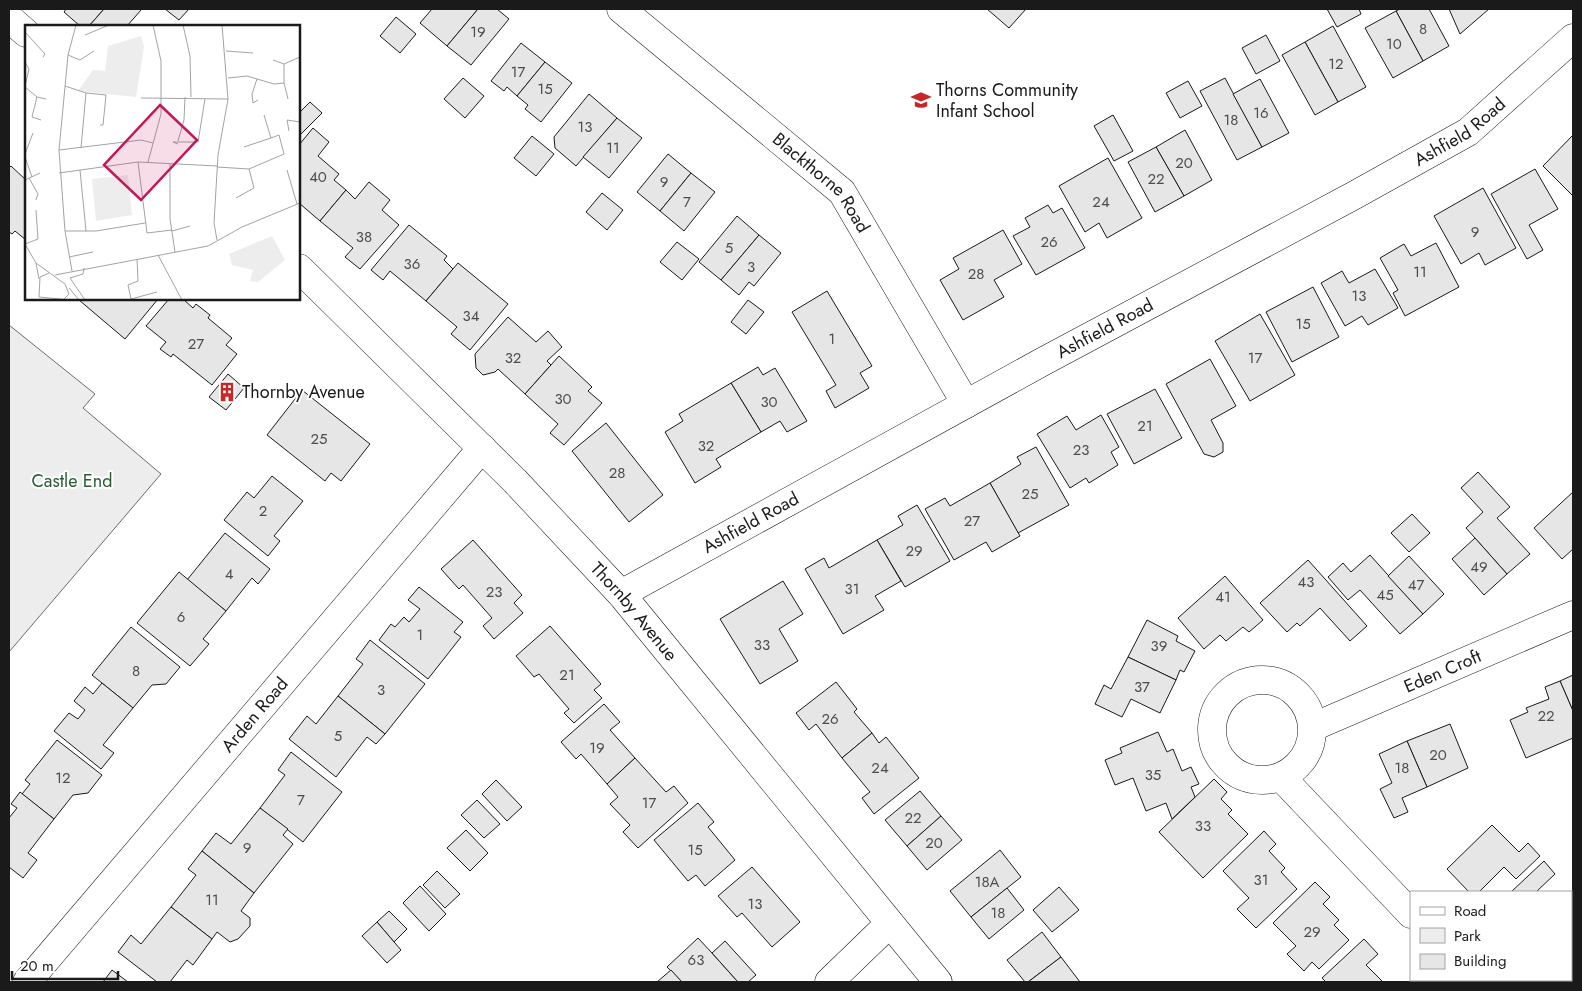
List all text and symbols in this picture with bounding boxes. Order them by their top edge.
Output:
house number: 8 [1419,18,1427,40]
house number: 19 [470,21,486,43]
inset map [25,25,300,300]
house number: 10 [1386,33,1402,55]
house number: 12 [1328,53,1344,75]
house number: 17 [511,61,525,83]
place label: Thorns Community Infant School [936,77,1078,124]
house number: 15 [537,78,553,100]
school or university icon: Thorns Community Infant School [910,89,932,111]
street label: Ashfield Road [1409,91,1511,173]
house number: 16 [1253,102,1269,124]
house number: 18 [1224,109,1238,131]
house number: 13 [578,116,592,138]
street label: Blackthorne Road [767,126,876,238]
house number: 11 [606,137,620,159]
house number: 20 [1175,152,1193,174]
house number: 40 [309,166,327,188]
house number: 22 [1147,168,1165,190]
house number: 9 [660,171,668,193]
house number: 7 [683,191,691,213]
house number: 24 [1092,191,1110,213]
house number: 9 [1471,221,1479,243]
house number: 38 [356,226,372,248]
house number: 26 [1040,231,1058,253]
house number: 5 [725,237,733,259]
house number: 36 [404,253,420,275]
house number: 3 [747,256,755,278]
house number: 11 [1413,261,1427,283]
house number: 28 [968,263,984,285]
house number: 13 [1352,285,1366,307]
street label: Ashfield Road [1052,292,1158,365]
house number: 34 [463,305,480,327]
house number: 15 [1295,313,1311,335]
house number: 1 [829,328,835,350]
house number: 27 [188,333,204,355]
house number: 32 [505,347,521,369]
house number: 17 [1248,347,1262,369]
place label: Thornby Avenue [242,379,365,405]
building icon: Thornby Avenue [216,381,238,403]
house number: 30 [554,388,572,410]
house number: 30 [760,391,778,413]
house number: 21 [1137,415,1153,437]
house number: 25 [311,428,328,450]
house number: 32 [698,435,714,457]
house number: 23 [1073,439,1089,461]
house number: 28 [609,462,625,484]
park label: Castle End [32,468,112,494]
house number: 25 [1022,483,1039,505]
street label: Ashfield Road [698,486,804,560]
house number: 2 [259,500,267,522]
house number: 27 [964,510,980,532]
house number: 29 [905,540,923,562]
street label: Thornby Avenue [584,556,684,667]
house number: 49 [1470,556,1488,578]
house number: 4 [225,563,234,585]
house number: 43 [1298,571,1314,593]
house number: 47 [1408,574,1424,596]
house number: 31 [845,578,859,600]
house number: 23 [486,581,502,603]
house number: 45 [1376,584,1394,606]
house number: 41 [1215,586,1231,608]
house number: 6 [177,606,185,628]
house number: 1 [417,624,423,646]
house number: 33 [754,634,770,656]
house number: 39 [1151,635,1167,657]
street label: Eden Croft [1400,643,1486,699]
house number: 8 [132,660,140,682]
house number: 21 [559,664,575,686]
street label: Arden Road [215,672,294,758]
house number: 37 [1134,676,1150,698]
house number: 3 [377,679,385,701]
house number: 22 [1537,705,1555,727]
house number: 26 [821,708,839,730]
house number: 5 [334,725,342,747]
house number: 19 [589,737,605,759]
house number: 20 [1429,744,1447,766]
house number: 24 [871,757,889,779]
house number: 18 [1395,757,1409,779]
house number: 35 [1145,764,1161,786]
house number: 12 [55,767,71,789]
house number: 7 [297,789,305,811]
house number: 17 [642,792,656,814]
house number: 22 [904,807,922,829]
house number: 33 [1195,815,1211,837]
house number: 20 [925,832,943,854]
house number: 9 [243,837,251,859]
house number: 15 [687,839,703,861]
house number: 31 [1254,869,1268,891]
house number: 18A [975,871,999,893]
house number: 11 [205,889,219,911]
legend [1410,891,1572,981]
house number: 13 [748,893,762,915]
text: Road [1454,900,1486,922]
house number: 18 [991,902,1005,924]
house number: 29 [1303,921,1321,943]
text: Park [1454,925,1481,947]
scale bar [12,948,119,980]
house number: 63 [688,949,704,971]
text: Building [1454,950,1506,972]
text: 20 m [20,955,54,977]

